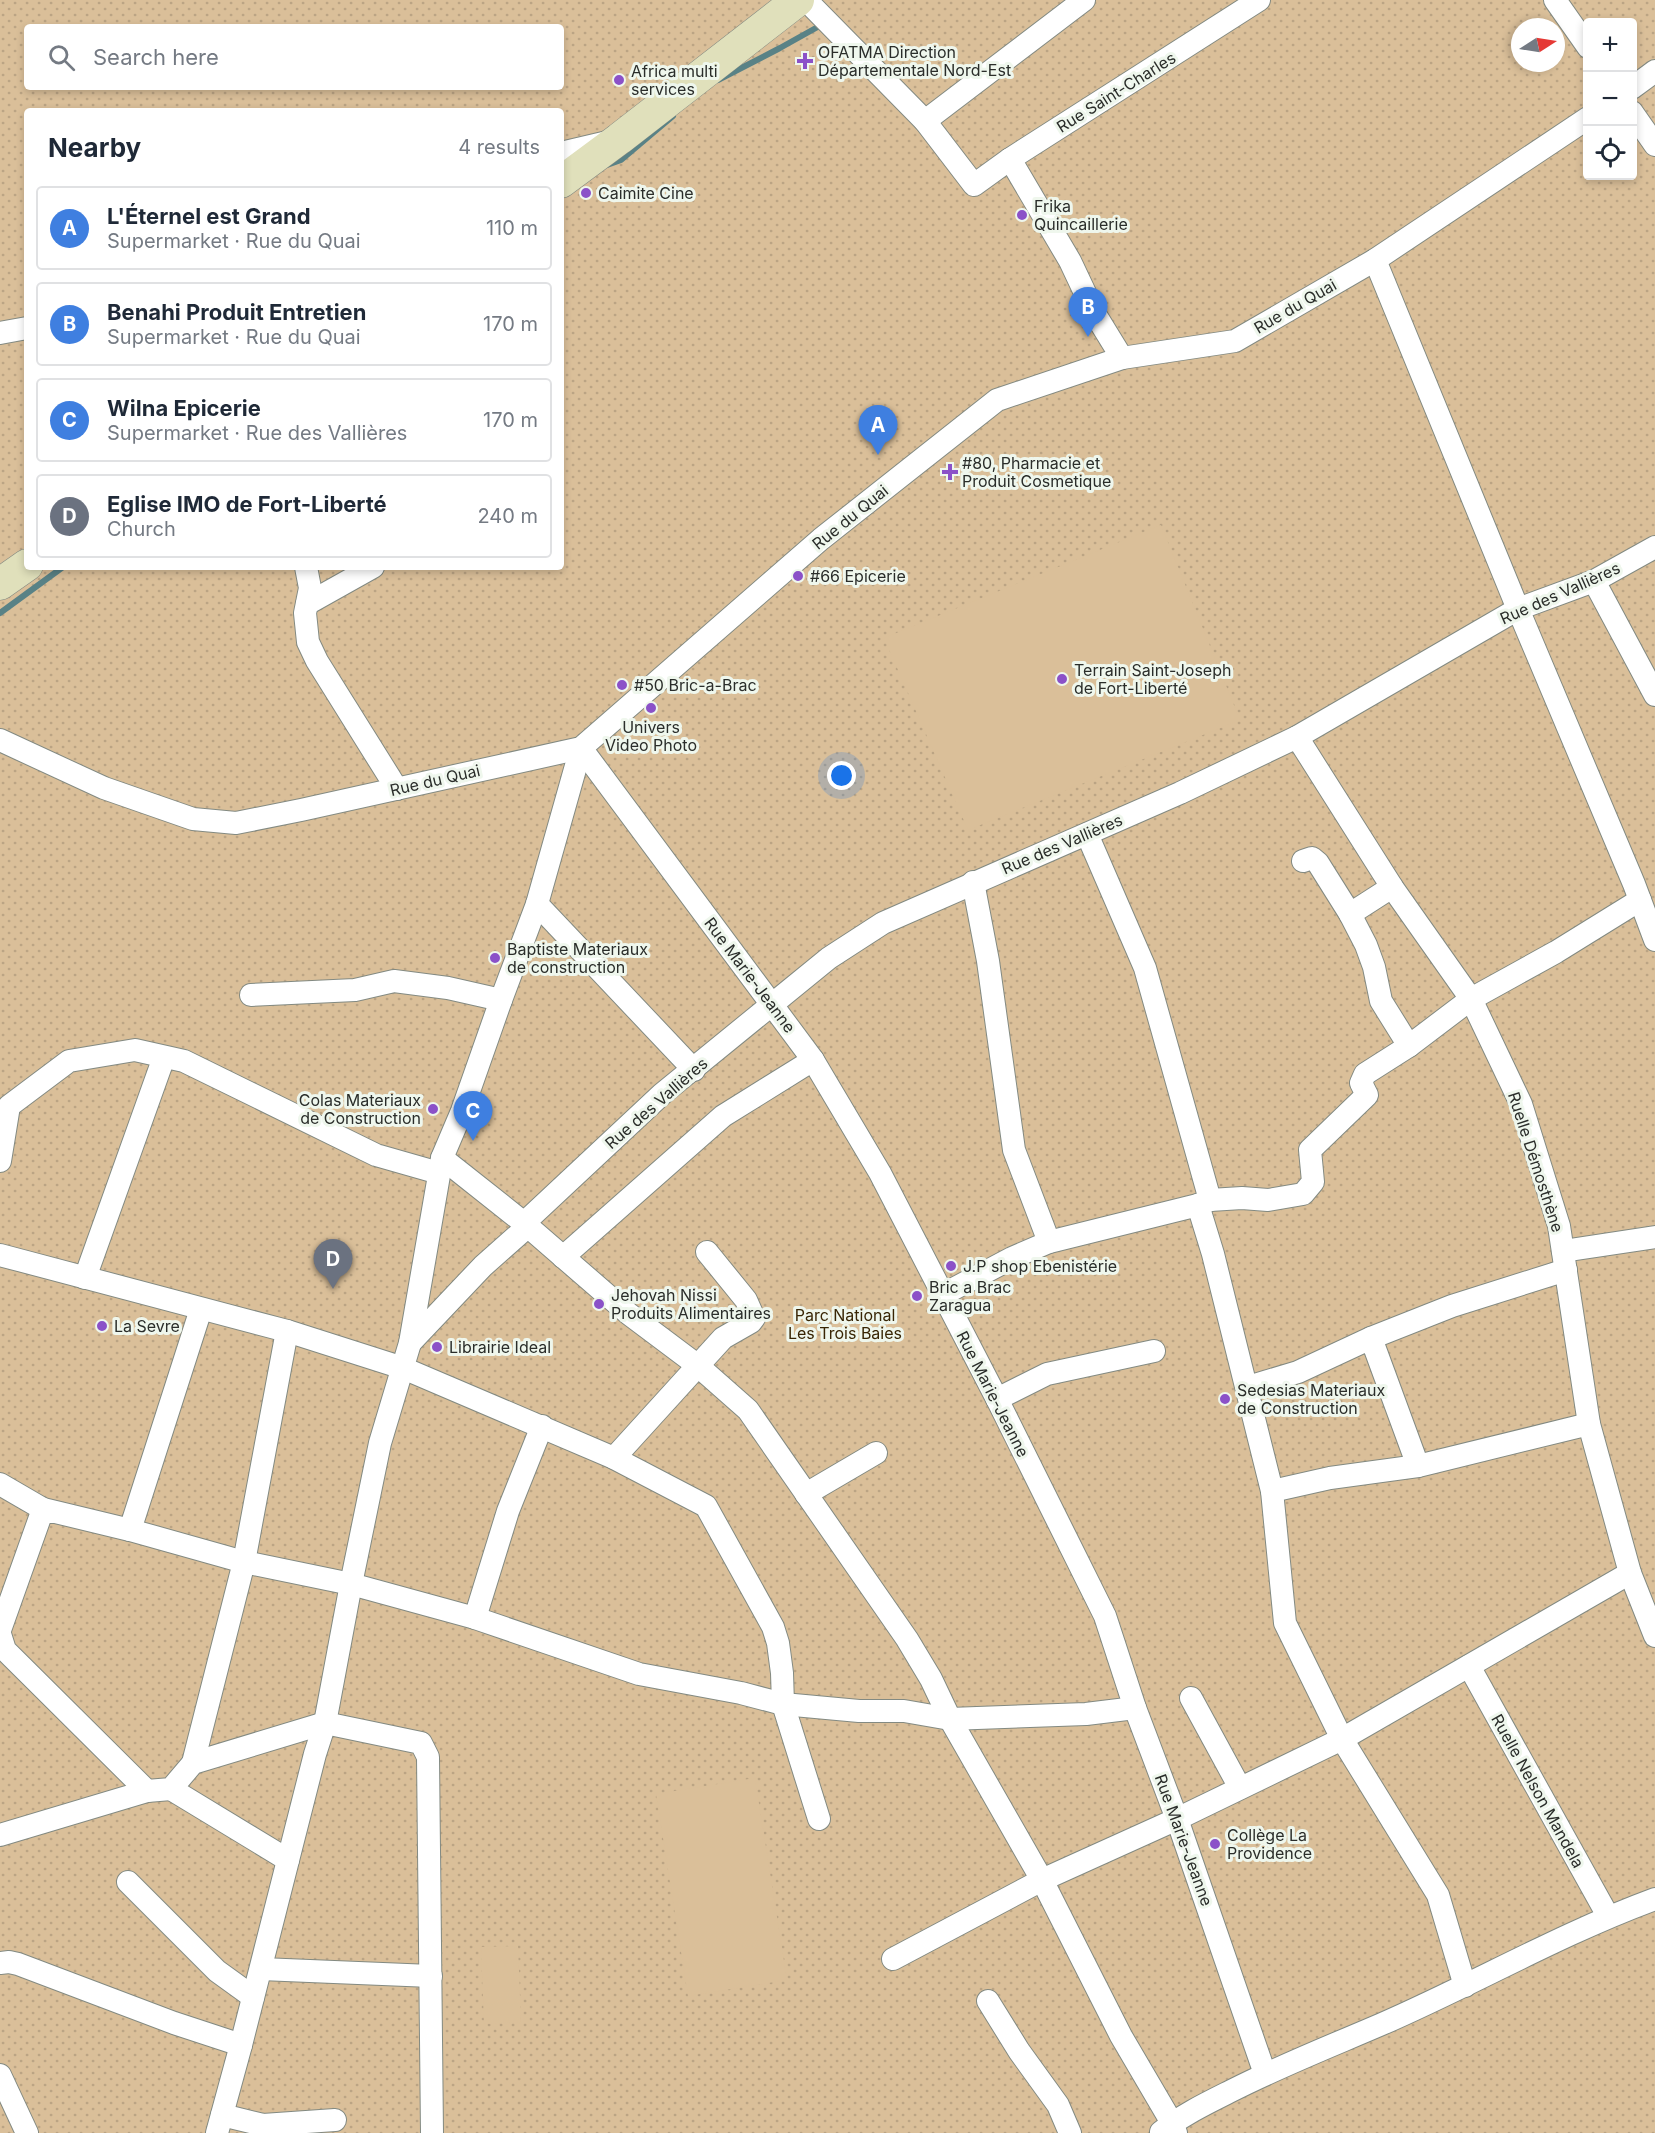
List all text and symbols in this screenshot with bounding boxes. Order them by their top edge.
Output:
north arrow [1511,18,1565,72]
map controls [1583,18,1637,180]
button: + [1583,18,1637,72]
search box [24,24,564,90]
icon: search [45,41,78,74]
place label: OFATMA Direction Départementale Nord-Est [818,42,1011,80]
text: Search here [93,44,219,70]
street label: Rue Saint-Charles [1053,47,1179,137]
marker: OFATMA Direction Départementale Nord-Est [796,52,814,70]
place label: Africa multi services [631,61,718,99]
button: − [1583,72,1637,126]
marker: Africa multi services [612,73,626,87]
button: locate [1583,126,1637,180]
text: Nearby [48,132,141,163]
text: 4 results [458,135,540,159]
place label: Caimite Cine [598,183,694,203]
marker: Caimite Cine [579,186,593,200]
place label: Frika Quincaillerie [1034,196,1128,234]
text: L'Éternel est Grand [107,203,311,229]
marker: Frika Quincaillerie [1015,208,1029,222]
text: A [62,216,77,240]
text: 110 m [486,216,538,240]
text: Supermarket · Rue du Quai [107,229,361,253]
street label: Rue du Quai [1250,274,1340,338]
pin: B [1068,288,1108,337]
text: Benahi Produit Entretien [107,299,366,325]
text: B [63,312,76,336]
text: 170 m [483,312,538,336]
text: Supermarket · Rue du Quai [107,325,361,349]
text: Wilna Epicerie [107,395,261,421]
pin: A [858,406,898,455]
text: C [62,408,77,432]
text: 170 m [483,408,538,432]
text: Supermarket · Rue des Vallières [107,421,407,445]
place label: #80, Pharmacie et Produit Cosmetique [962,453,1111,491]
marker: #80, Pharmacie et Produit Cosmetique [943,465,957,479]
street label: Rue du Quai [808,480,892,554]
text: Eglise IMO de Fort-Liberté [107,491,387,517]
text: D [62,504,77,528]
text: 240 m [477,504,538,528]
text: Church [107,517,176,541]
street label: Rue des Vallières [1497,558,1623,628]
place label: #66 Epicerie [810,566,906,586]
marker: #66 Epicerie [791,569,805,583]
place label: Terrain Saint-Joseph de Fort-Liberté [1074,660,1231,698]
marker: Terrain Saint-Joseph de Fort-Liberté [1055,672,1069,686]
place label: #50 Bric-a-Brac [634,675,757,695]
marker: #50 Bric-a-Brac [615,678,629,692]
marker: Univers Video Photo [644,701,658,715]
place label: Univers Video Photo [605,717,697,755]
street label: Rue du Quai [388,760,482,800]
your location [827,761,856,790]
street label: Rue des Vallières [999,810,1125,878]
street label: Rue Marie-Jeanne [700,913,800,1037]
place label: Baptiste Materiaux de construction [507,939,648,977]
marker: Baptiste Materiaux de construction [488,951,502,965]
street label: Rue des Vallières [601,1053,711,1153]
street label: Ruelle Démosthène [1504,1089,1568,1235]
place label: Colas Materiaux de Construction [299,1090,421,1128]
pin: C [454,1092,492,1141]
marker: Colas Materiaux de Construction [426,1102,440,1116]
pin: D [314,1240,352,1289]
place label: J.P shop Ebenistérie [963,1256,1117,1276]
marker: J.P shop Ebenistérie [944,1259,958,1273]
place label: Bric a Brac Zaragua [929,1277,1011,1315]
place label: Jehovah Nissi Produits Alimentaires [611,1285,771,1323]
marker: Bric a Brac Zaragua [910,1289,924,1303]
marker: Jehovah Nissi Produits Alimentaires [592,1297,606,1311]
park label: Parc National Les Trois Baies [788,1305,902,1343]
place label: La Sevre [114,1316,180,1336]
marker: La Sevre [95,1319,109,1333]
street label: Rue Marie-Jeanne [953,1328,1033,1460]
place label: Librairie Ideal [449,1337,551,1357]
marker: Librairie Ideal [430,1340,444,1354]
place label: Sedesias Materiaux de Construction [1237,1380,1385,1418]
marker: Sedesias Materiaux de Construction [1218,1392,1232,1406]
street label: Ruelle Nelson Mandela [1487,1711,1589,1871]
street label: Rue Marie-Jeanne [1151,1771,1217,1909]
place label: Collège La Providence [1227,1825,1312,1863]
marker: Collège La Providence [1208,1837,1222,1851]

